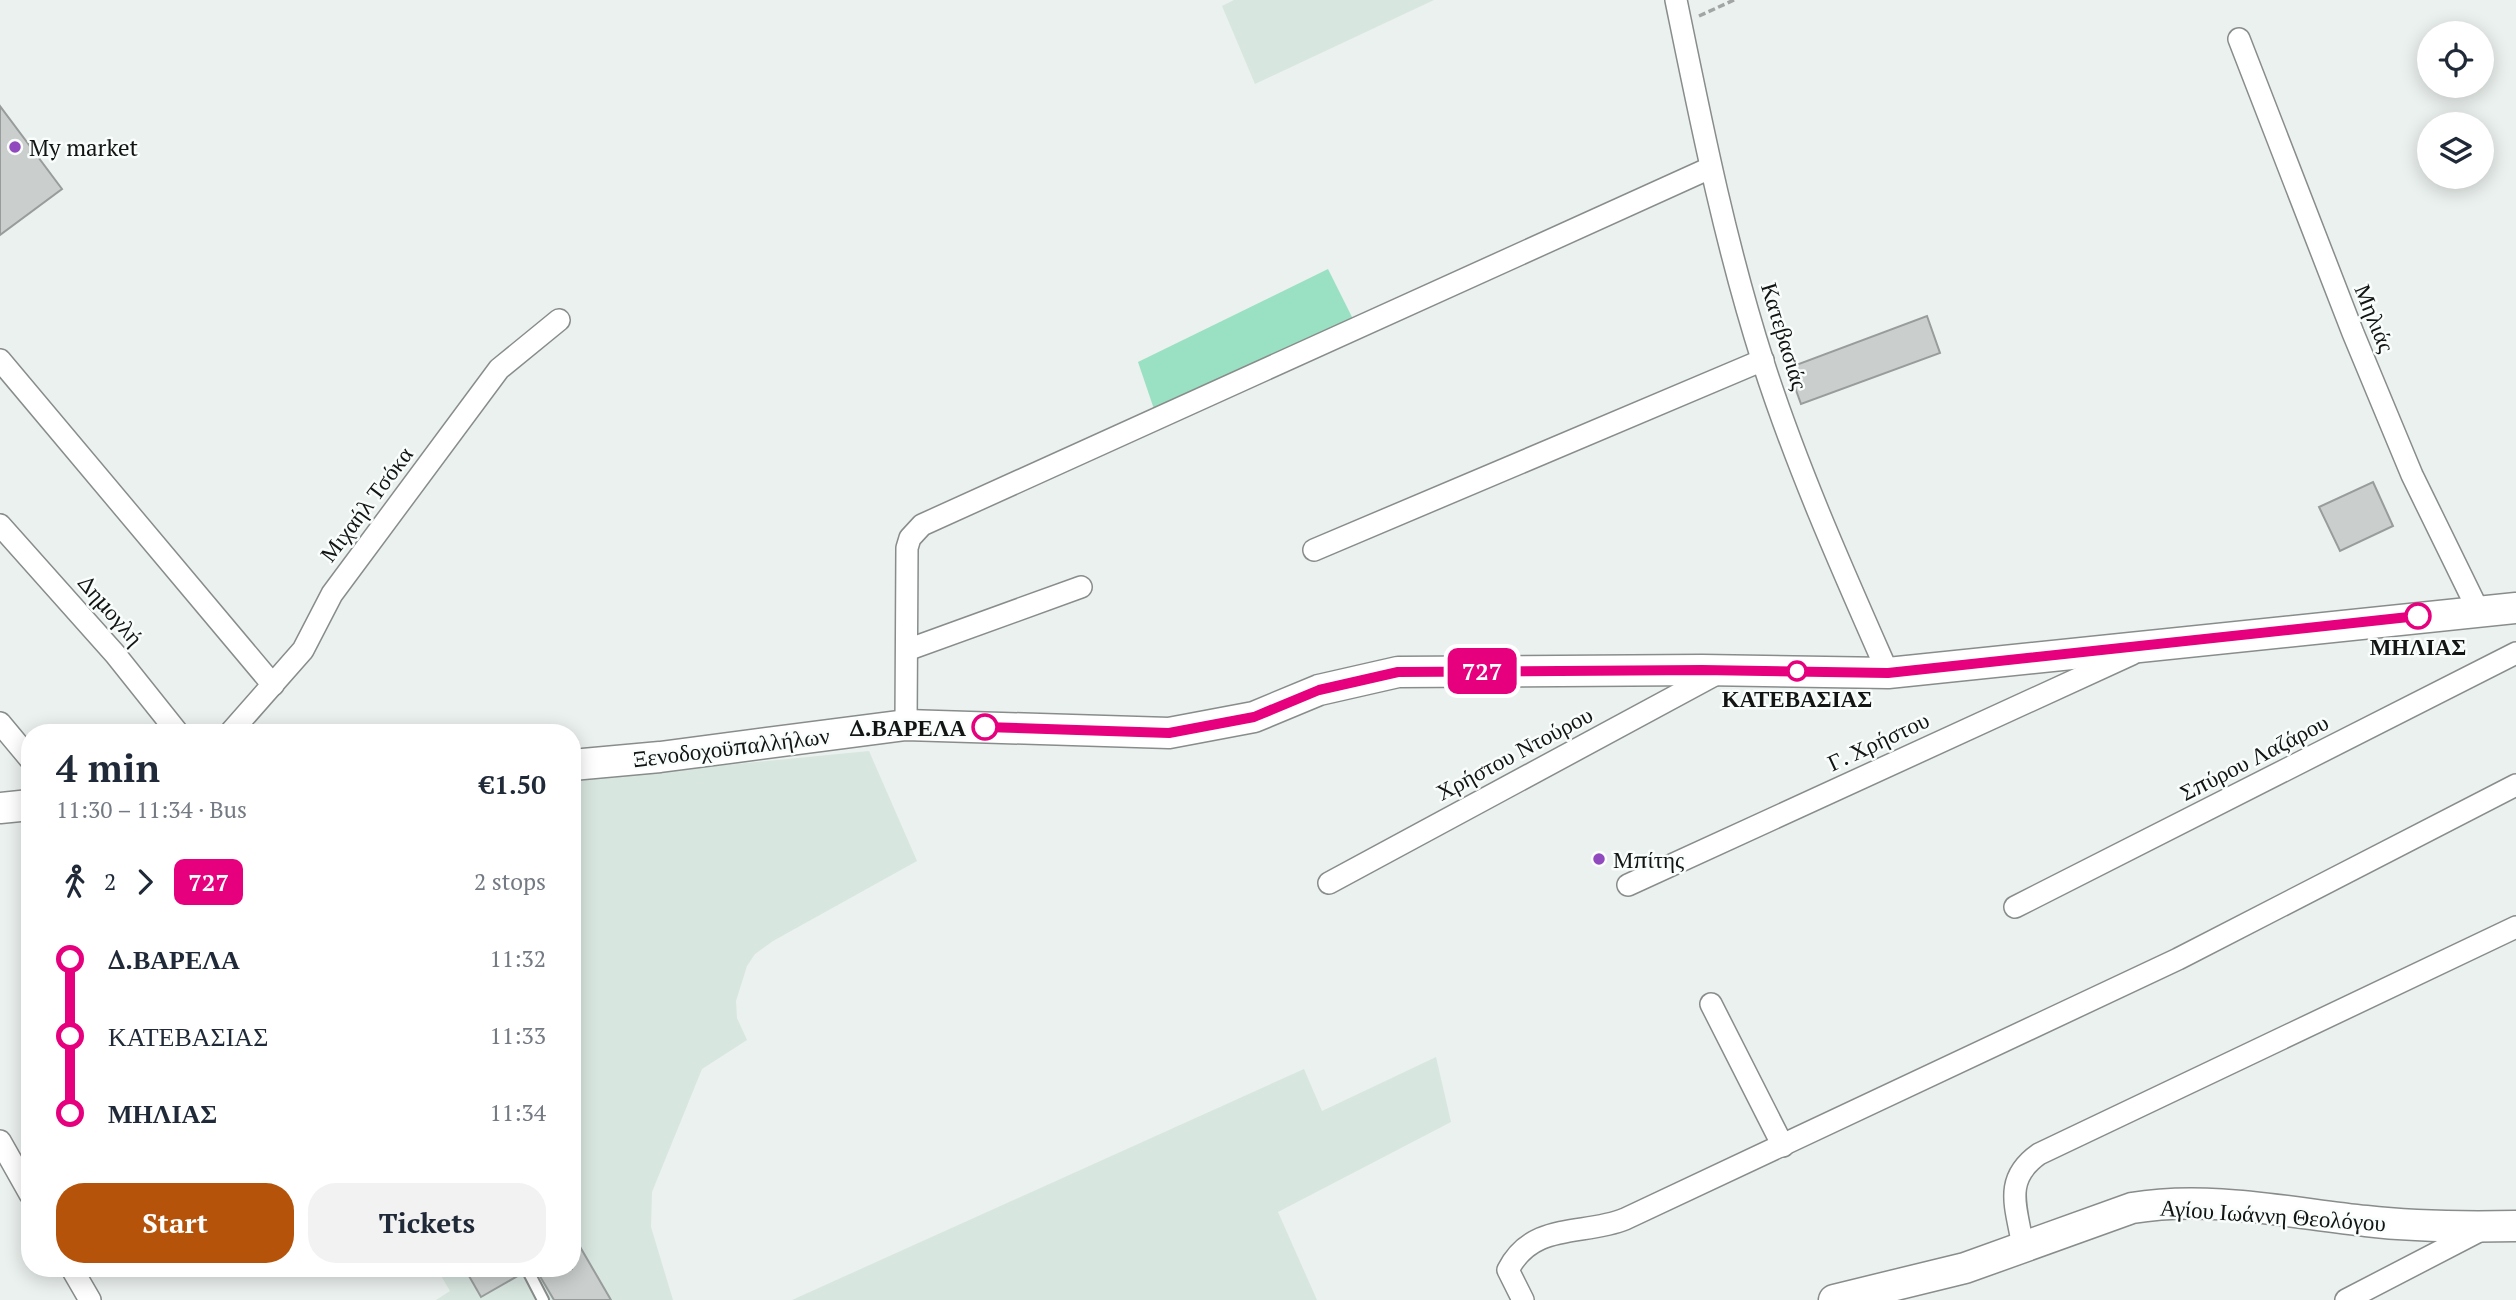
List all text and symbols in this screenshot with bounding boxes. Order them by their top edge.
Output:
map controls [2417,21,2494,189]
button: locate [2417,21,2494,98]
button: layers [2417,112,2494,189]
place label: My market [29,132,139,163]
marker: My market [7,139,23,155]
street label: Κατεβασιάς [1754,279,1816,393]
street label: Μηλιάς [2347,279,2403,357]
street label: Μιχαήλ Τσόκα [312,440,420,568]
street label: Δημογλή [71,568,151,652]
marker: ΜΗΛΙΑΣ [2405,603,2431,629]
place label: ΜΗΛΙΑΣ [2370,631,2466,662]
line badge: 727 [1442,648,1522,694]
text: 727 [1462,655,1502,687]
marker: ΚΑΤΕΒΑΣΙΑΣ [1787,661,1807,681]
place label: ΚΑΤΕΒΑΣΙΑΣ [1722,683,1872,714]
street label: Χρήστου Ντούρου [1430,699,1598,807]
street label: Γ. Χρήστου [1822,704,1934,778]
street label: Σπύρου Λαζάρου [2174,706,2334,808]
place label: Δ.ΒΑΡΕΛΑ [850,712,966,743]
marker: Δ.ΒΑΡΕΛΑ [972,714,998,740]
street label: Ξενοδοχοϋπαλλήλων [631,720,831,774]
text: 4 min [56,743,160,793]
text: €1.50 [480,767,546,801]
text: 11:30 – 11:34 · Bus [56,794,247,825]
place label: Μπίτης [1613,844,1684,875]
marker: Μπίτης [1591,851,1607,867]
icon: walk [56,863,94,901]
icon: forward [126,863,164,901]
text: 2 [104,866,116,897]
text: 727 [188,866,229,898]
text: 2 stops [474,866,546,897]
text: Δ.ΒΑΡΕΛΑ [108,942,240,976]
text: 11:32 [489,943,546,974]
text: ΚΑΤΕΒΑΣΙΑΣ [108,1019,268,1053]
text: 11:33 [489,1020,546,1051]
text: ΜΗΛΙΑΣ [108,1096,217,1130]
text: 11:34 [489,1097,546,1128]
button: Start [56,1183,294,1263]
button: Tickets [308,1183,546,1263]
street label: Αγίου Ιωάννη Θεολόγου [2159,1192,2387,1238]

